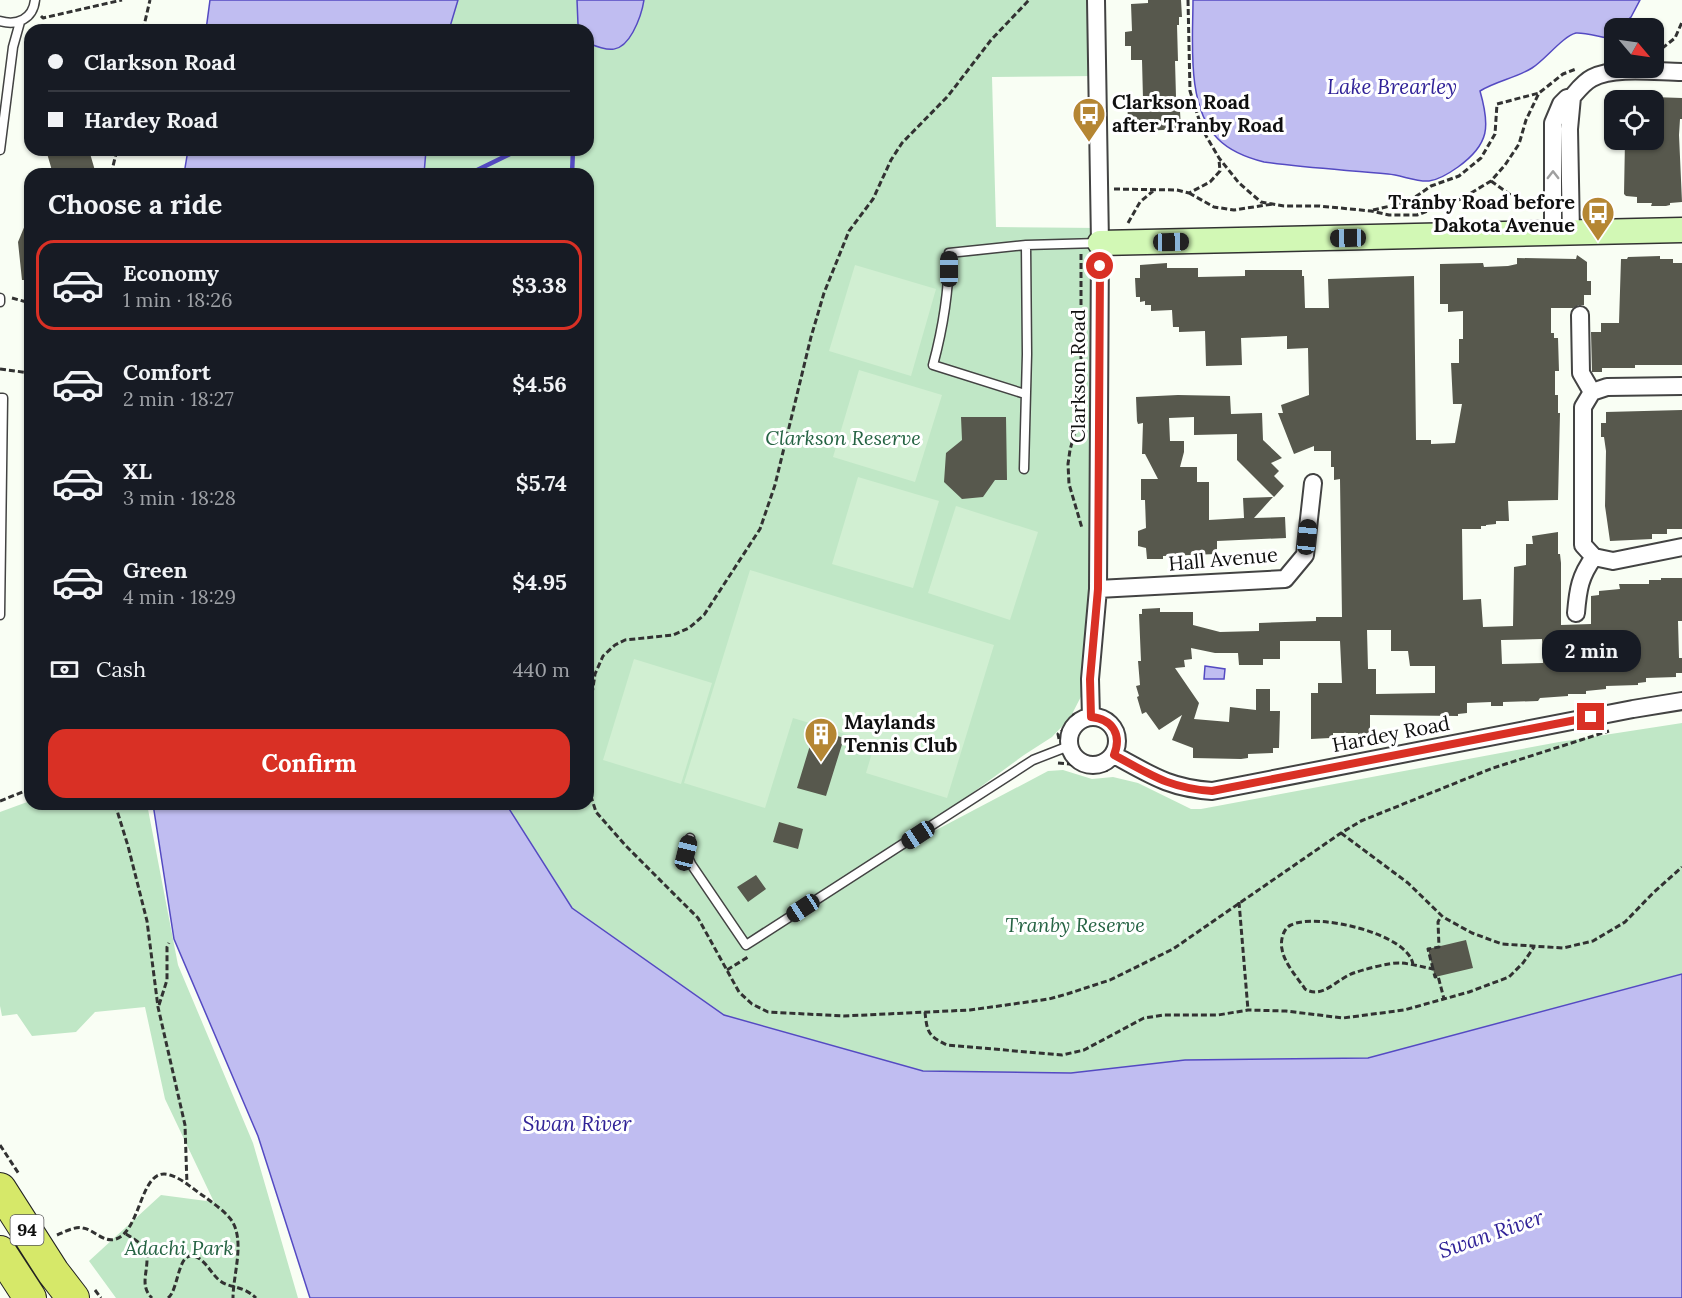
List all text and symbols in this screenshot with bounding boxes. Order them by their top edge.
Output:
north arrow [1604,18,1664,78]
map controls [1604,18,1664,150]
text: Clarkson Road [84,48,236,76]
water label: Lake Brearley [1327,73,1457,100]
place label: Clarkson Road after Tranby Road [1112,89,1284,137]
button: locate [1604,90,1664,150]
bus stop icon: Clarkson Road after Tranby Road [1071,96,1107,143]
text: Hardey Road [84,106,218,134]
one-way arrow [1547,171,1559,180]
text: Choose a ride [48,187,222,221]
place label: Tranby Road before Dakota Avenue [1388,189,1575,237]
bus stop icon: Tranby Road before Dakota Avenue [1580,195,1616,242]
car [1330,229,1366,247]
car [1153,233,1189,251]
car [940,251,958,287]
route start [1086,252,1113,279]
icon: car [51,258,105,312]
text: Economy [123,259,219,287]
text: $3.38 [512,271,567,299]
text: 1 min · 18:26 [123,287,233,312]
street label: Clarkson Road [1065,309,1090,443]
icon: car [51,357,105,411]
text: Comfort [123,358,211,386]
text: $4.56 [512,370,567,398]
text: 2 min · 18:27 [123,386,234,411]
park label: Clarkson Reserve [765,425,921,450]
icon: car [51,456,105,510]
text: XL [123,457,152,485]
text: $5.74 [516,469,567,497]
text: 3 min · 18:28 [123,485,236,510]
car [1296,518,1318,556]
street label: Hall Avenue [1167,541,1279,576]
icon: car [51,555,105,609]
text: Green [123,556,188,584]
text: $4.95 [512,568,567,596]
text: 4 min · 18:29 [123,584,236,609]
callout: 2 min [1542,630,1640,672]
text: 2 min [1565,638,1618,663]
icon: cash [48,653,81,686]
text: Cash [96,655,146,683]
text: 440 m [513,657,570,682]
route end [1577,703,1604,730]
place label: Maylands Tennis Club [844,709,958,757]
street label: Hardey Road [1330,710,1452,757]
building icon: Maylands Tennis Club [803,716,839,763]
button: Confirm [48,729,570,798]
car [898,818,938,852]
car [673,833,699,873]
car [783,891,823,925]
park label: Tranby Reserve [1005,912,1145,937]
water label: Swan River [522,1110,632,1137]
water label: Swan River [1435,1203,1547,1264]
road number: 94 [10,1215,44,1245]
park label: Adachi Park [123,1235,234,1260]

